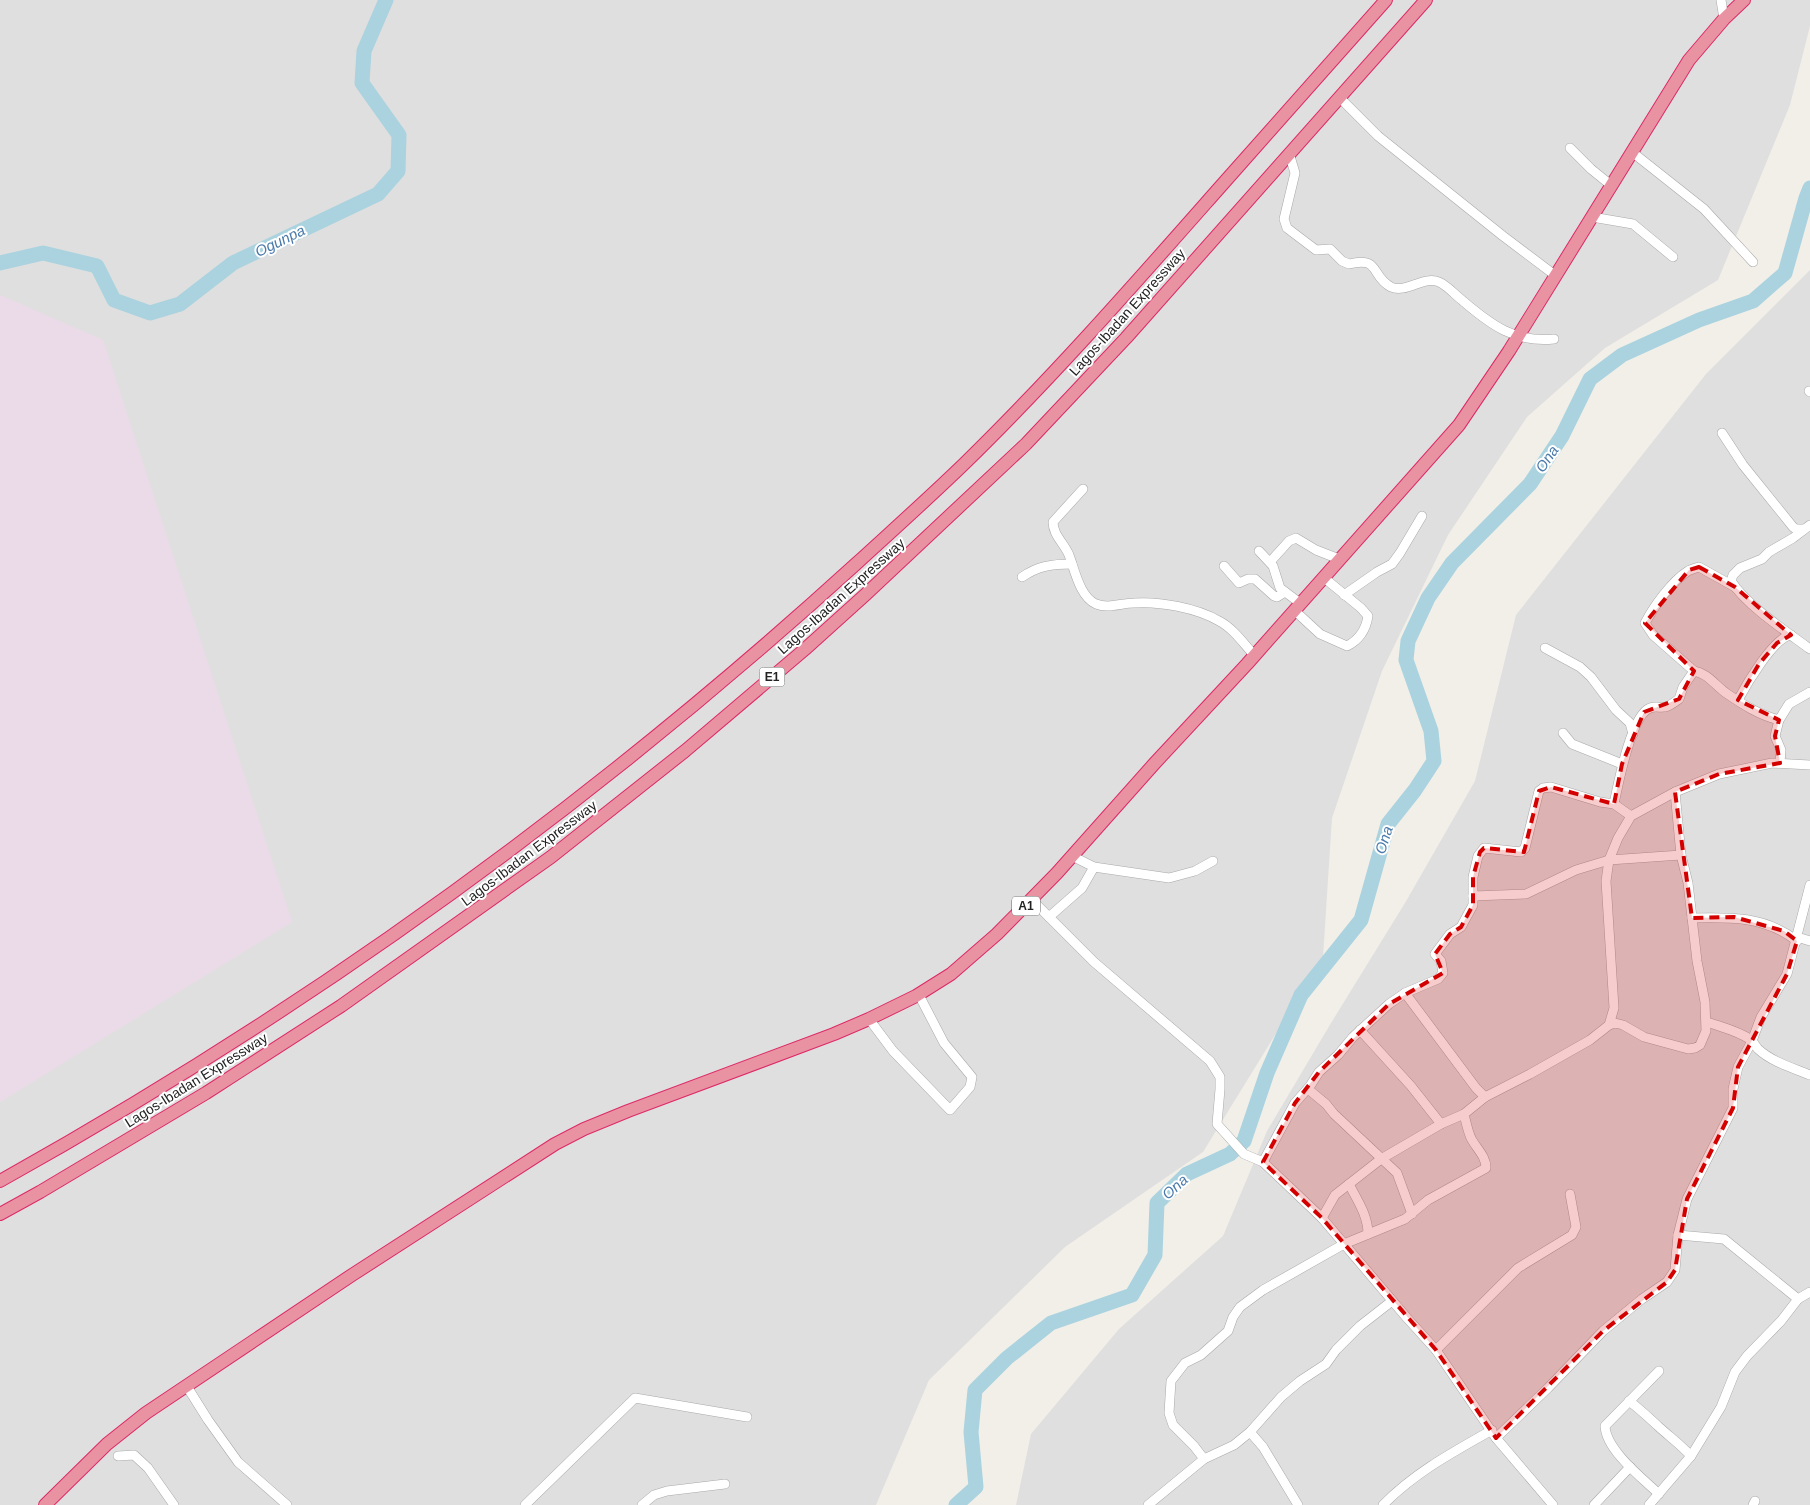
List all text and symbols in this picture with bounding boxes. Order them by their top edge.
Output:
water label: Ogunpa [252,221,308,260]
street label: Lagos-Ibadan Expressway [1066,245,1188,379]
water label: Ona [1532,442,1562,475]
street label: Lagos-Ibadan Expressway [774,535,908,657]
road number: E1 [760,668,784,686]
street label: Lagos-Ibadan Expressway [458,797,600,909]
water label: Ona [1371,824,1396,856]
road number: A1 [1012,896,1040,916]
street label: Lagos-Ibadan Expressway [122,1029,270,1131]
water label: Ona [1158,1171,1191,1202]

